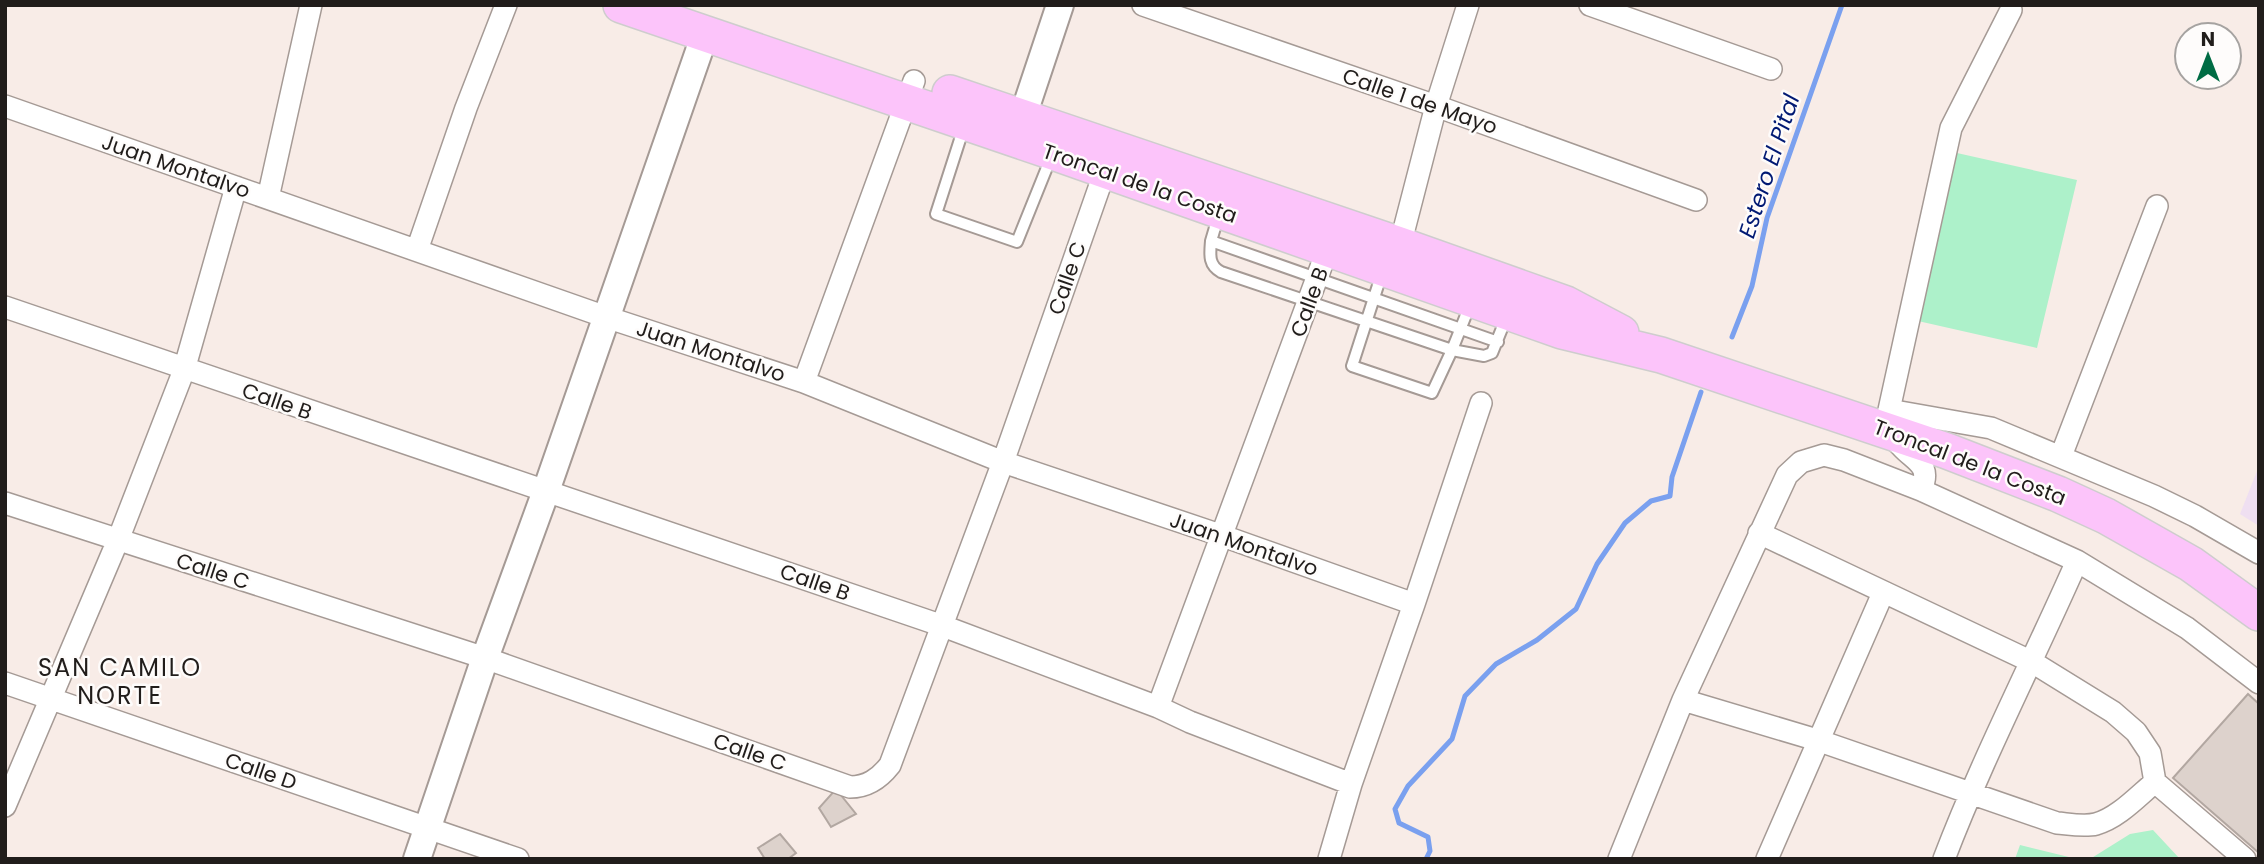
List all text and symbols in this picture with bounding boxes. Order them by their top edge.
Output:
north arrow [2173,21,2243,91]
text: N [2201,26,2215,53]
street label: Calle 1 de Mayo [1339,61,1501,141]
water label: Estero El Pital [1731,90,1807,242]
street label: Juan Montalvo [98,127,254,205]
street label: Troncal de la Costa [1039,136,1241,230]
street label: Calle C [1041,238,1093,318]
street label: Calle B [1283,263,1335,341]
street label: Juan Montalvo [633,313,789,389]
street label: Calle B [238,376,316,426]
street label: Troncal de la Costa [1870,412,2070,512]
street label: Juan Montalvo [1166,505,1322,583]
street label: Calle C [173,546,253,596]
street label: Calle B [776,557,854,607]
district label: SAN CAMILO NORTE [38,651,202,712]
street label: Calle C [710,726,790,778]
street label: Calle D [221,745,301,797]

